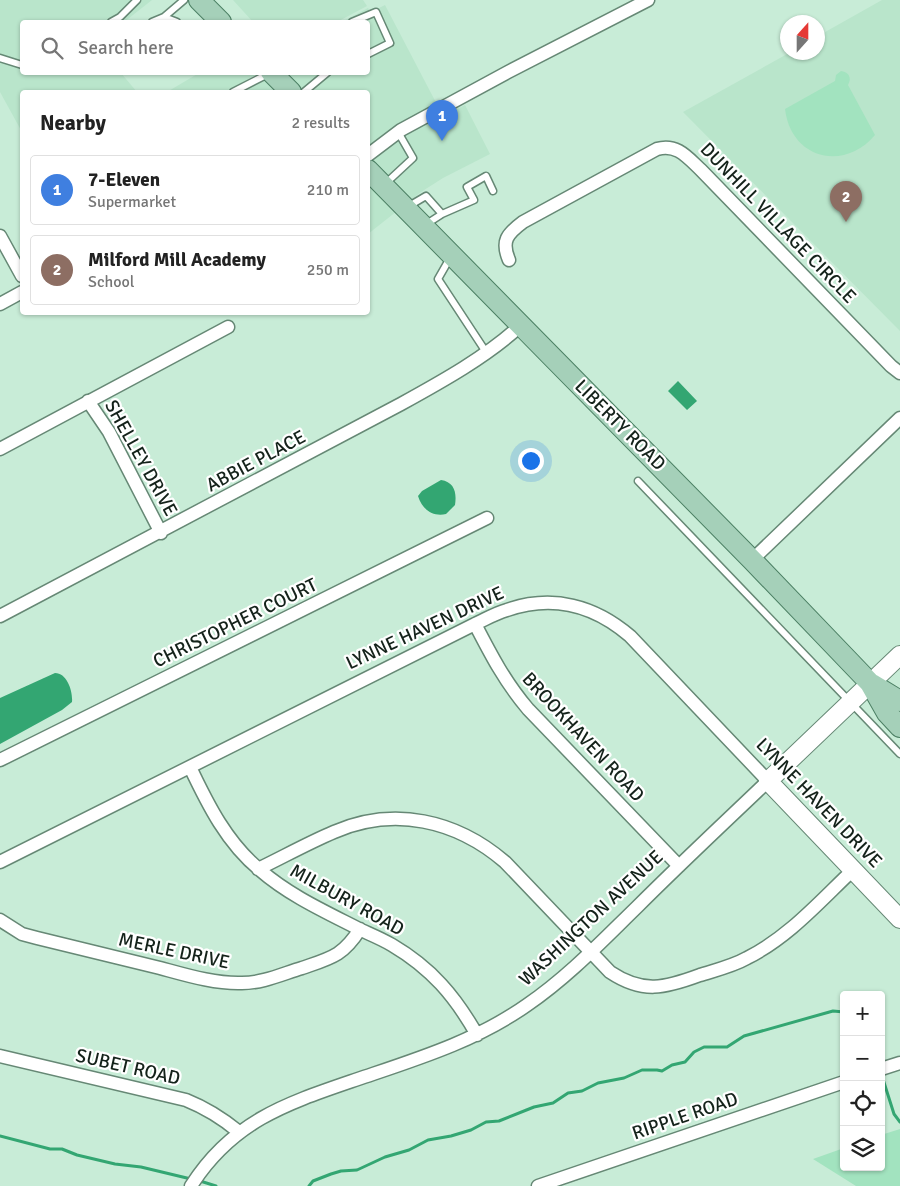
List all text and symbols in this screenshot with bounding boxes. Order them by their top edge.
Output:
north arrow [780,15,825,60]
search box [20,20,370,75]
icon: search [38,34,66,62]
text: Search here [78,36,174,60]
pin: 1 [426,100,458,141]
text: Nearby [40,110,106,136]
text: 2 results [291,113,350,133]
street label: DUNHILL VILLAGE CIRCLE [695,137,861,309]
text: 7-Eleven [88,168,160,192]
text: 1 [53,180,61,200]
text: 210 m [307,180,349,200]
pin: 2 [830,181,862,222]
text: Supermarket [88,192,176,212]
text: Milford Mill Academy [88,248,266,272]
text: 2 [53,260,61,280]
text: 250 m [307,260,349,280]
text: School [88,272,134,292]
street label: LIBERTY ROAD [569,374,671,476]
street label: SHELLEY DRIVE [99,396,183,520]
street label: ABBIE PLACE [202,425,310,497]
your location [518,448,544,474]
street label: CHRISTOPHER COURT [149,573,322,673]
street label: LYNNE HAVEN DRIVE [342,581,508,675]
street label: BROOKHAVEN ROAD [517,667,649,807]
street label: LYNNE HAVEN DRIVE [751,733,887,873]
street label: WASHINGTON AVENUE [514,845,668,991]
street label: MILBURY ROAD [286,859,408,941]
street label: MERLE DRIVE [116,928,232,974]
map controls [840,991,885,1171]
button: + [840,991,885,1036]
button: − [840,1036,885,1081]
street label: SUBET ROAD [73,1043,183,1091]
button: locate [840,1081,885,1126]
street label: RIPPLE ROAD [629,1087,741,1145]
button: layers [840,1126,885,1171]

